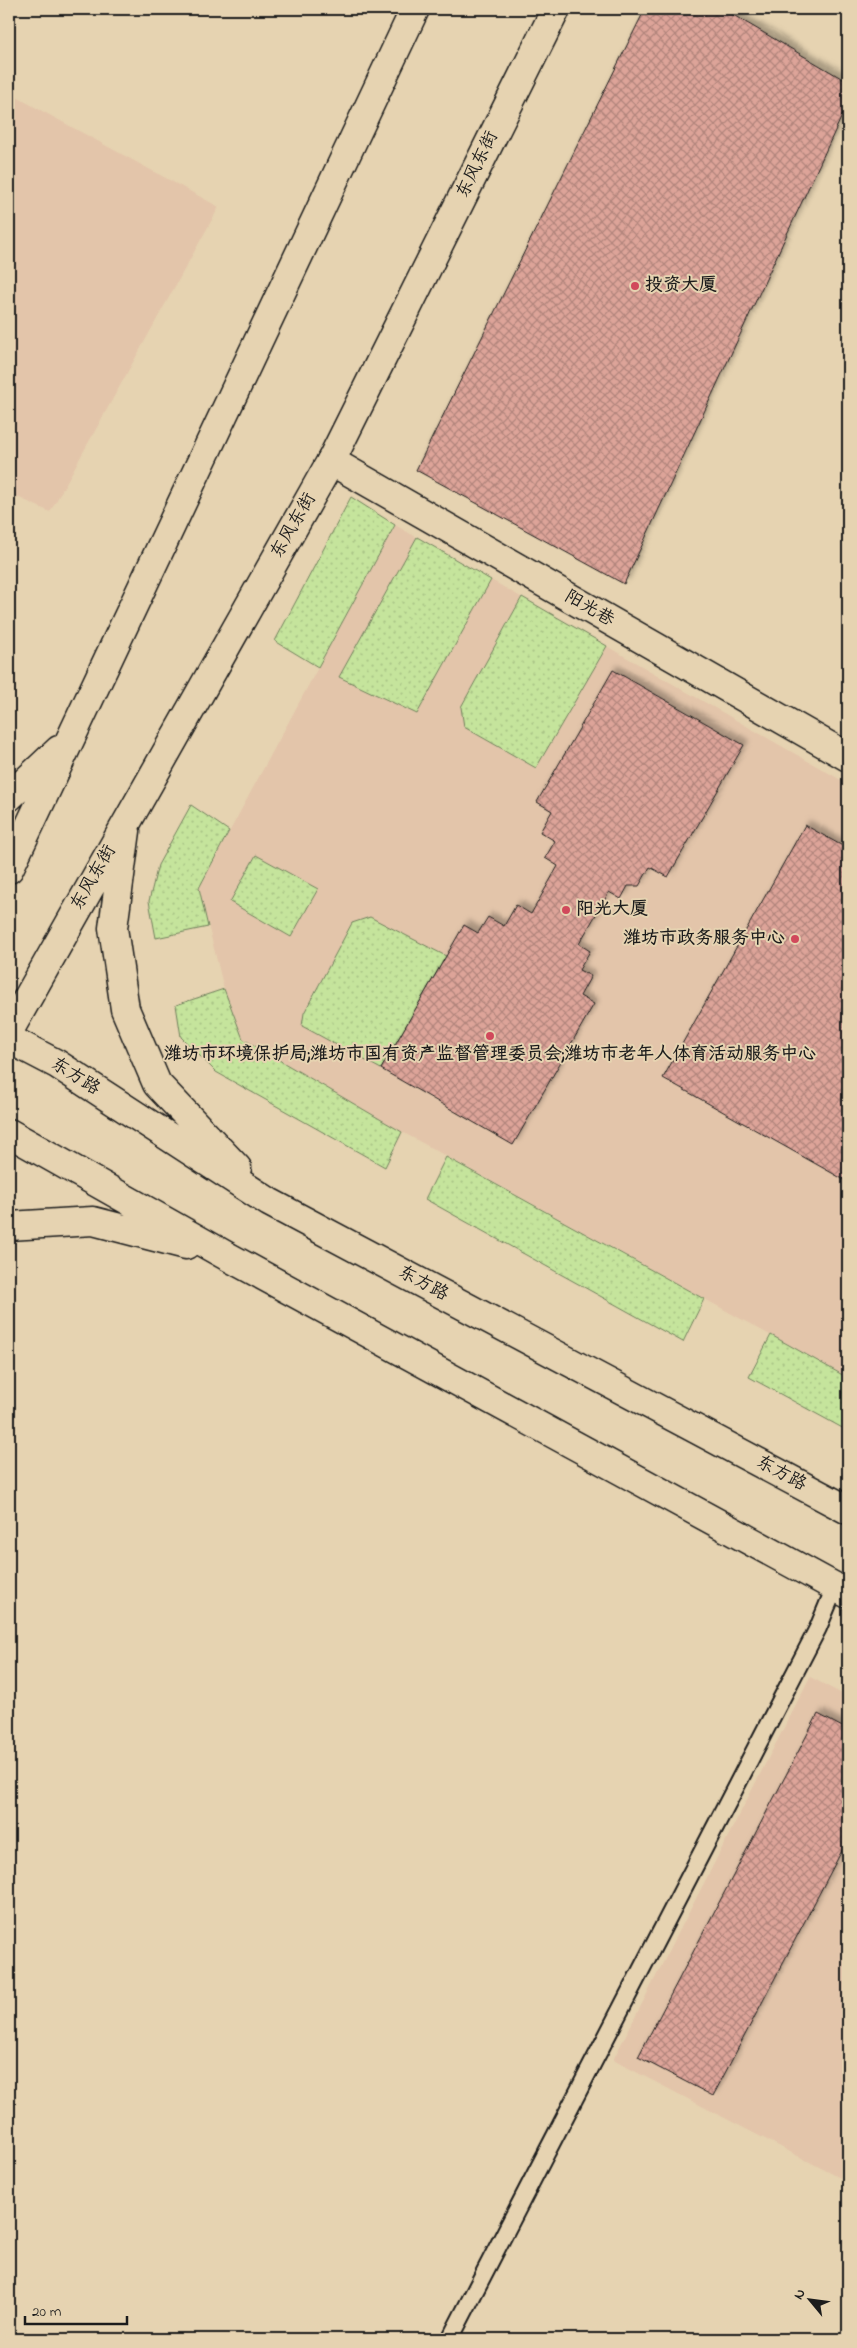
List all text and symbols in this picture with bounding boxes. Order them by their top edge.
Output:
street label: 东风东街 [451,127,505,203]
place label: 投资大厦 [645,273,717,299]
marker: 投资大厦 [629,280,641,292]
street label: 东风东街 [265,488,323,564]
street label: 阳光巷 [559,584,619,634]
street label: 东风东街 [65,840,123,916]
place label: 阳光大厦 [576,897,648,923]
marker: 阳光大厦 [560,904,572,916]
place label: 潍坊市政务服务中心 [623,926,785,952]
marker: 潍坊市政务服务中心 [789,933,801,945]
marker: 潍坊市环境保护局;潍坊市国有资产监督管理委员会;潍坊市老年人体育活动服务中心 [484,1030,496,1042]
place label: 潍坊市环境保护局;潍坊市国有资产监督管理委员会;潍坊市老年人体育活动服务中心 [164,1042,816,1068]
street label: 东方路 [45,1052,105,1102]
street label: 东方路 [393,1260,453,1308]
street label: 东方路 [751,1450,811,1498]
north arrow [784,2276,834,2326]
text: N [788,2285,811,2304]
scale bar [25,2293,128,2325]
text: 20 m [32,2301,62,2323]

